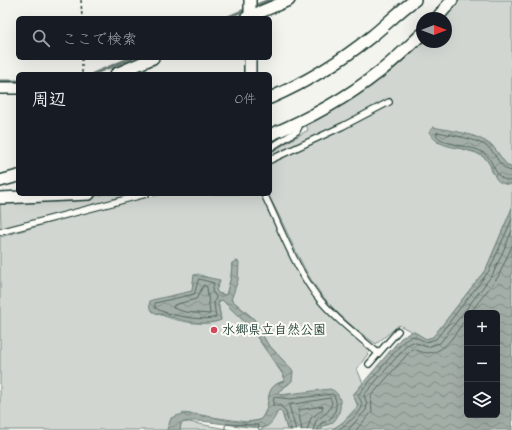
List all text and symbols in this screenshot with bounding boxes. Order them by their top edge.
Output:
north arrow [416,12,452,48]
search box [16,16,272,60]
icon: search [30,27,52,49]
text: ここで検索 [62,29,137,50]
text: 周辺 [32,88,66,112]
text: 0件 [235,90,256,108]
map controls [464,310,500,418]
button: + [464,310,500,346]
place label: 水郷県立自然公園 [222,321,326,339]
marker: 水郷県立自然公園 [209,325,219,335]
button: − [464,346,500,382]
button: layers [464,382,500,418]

